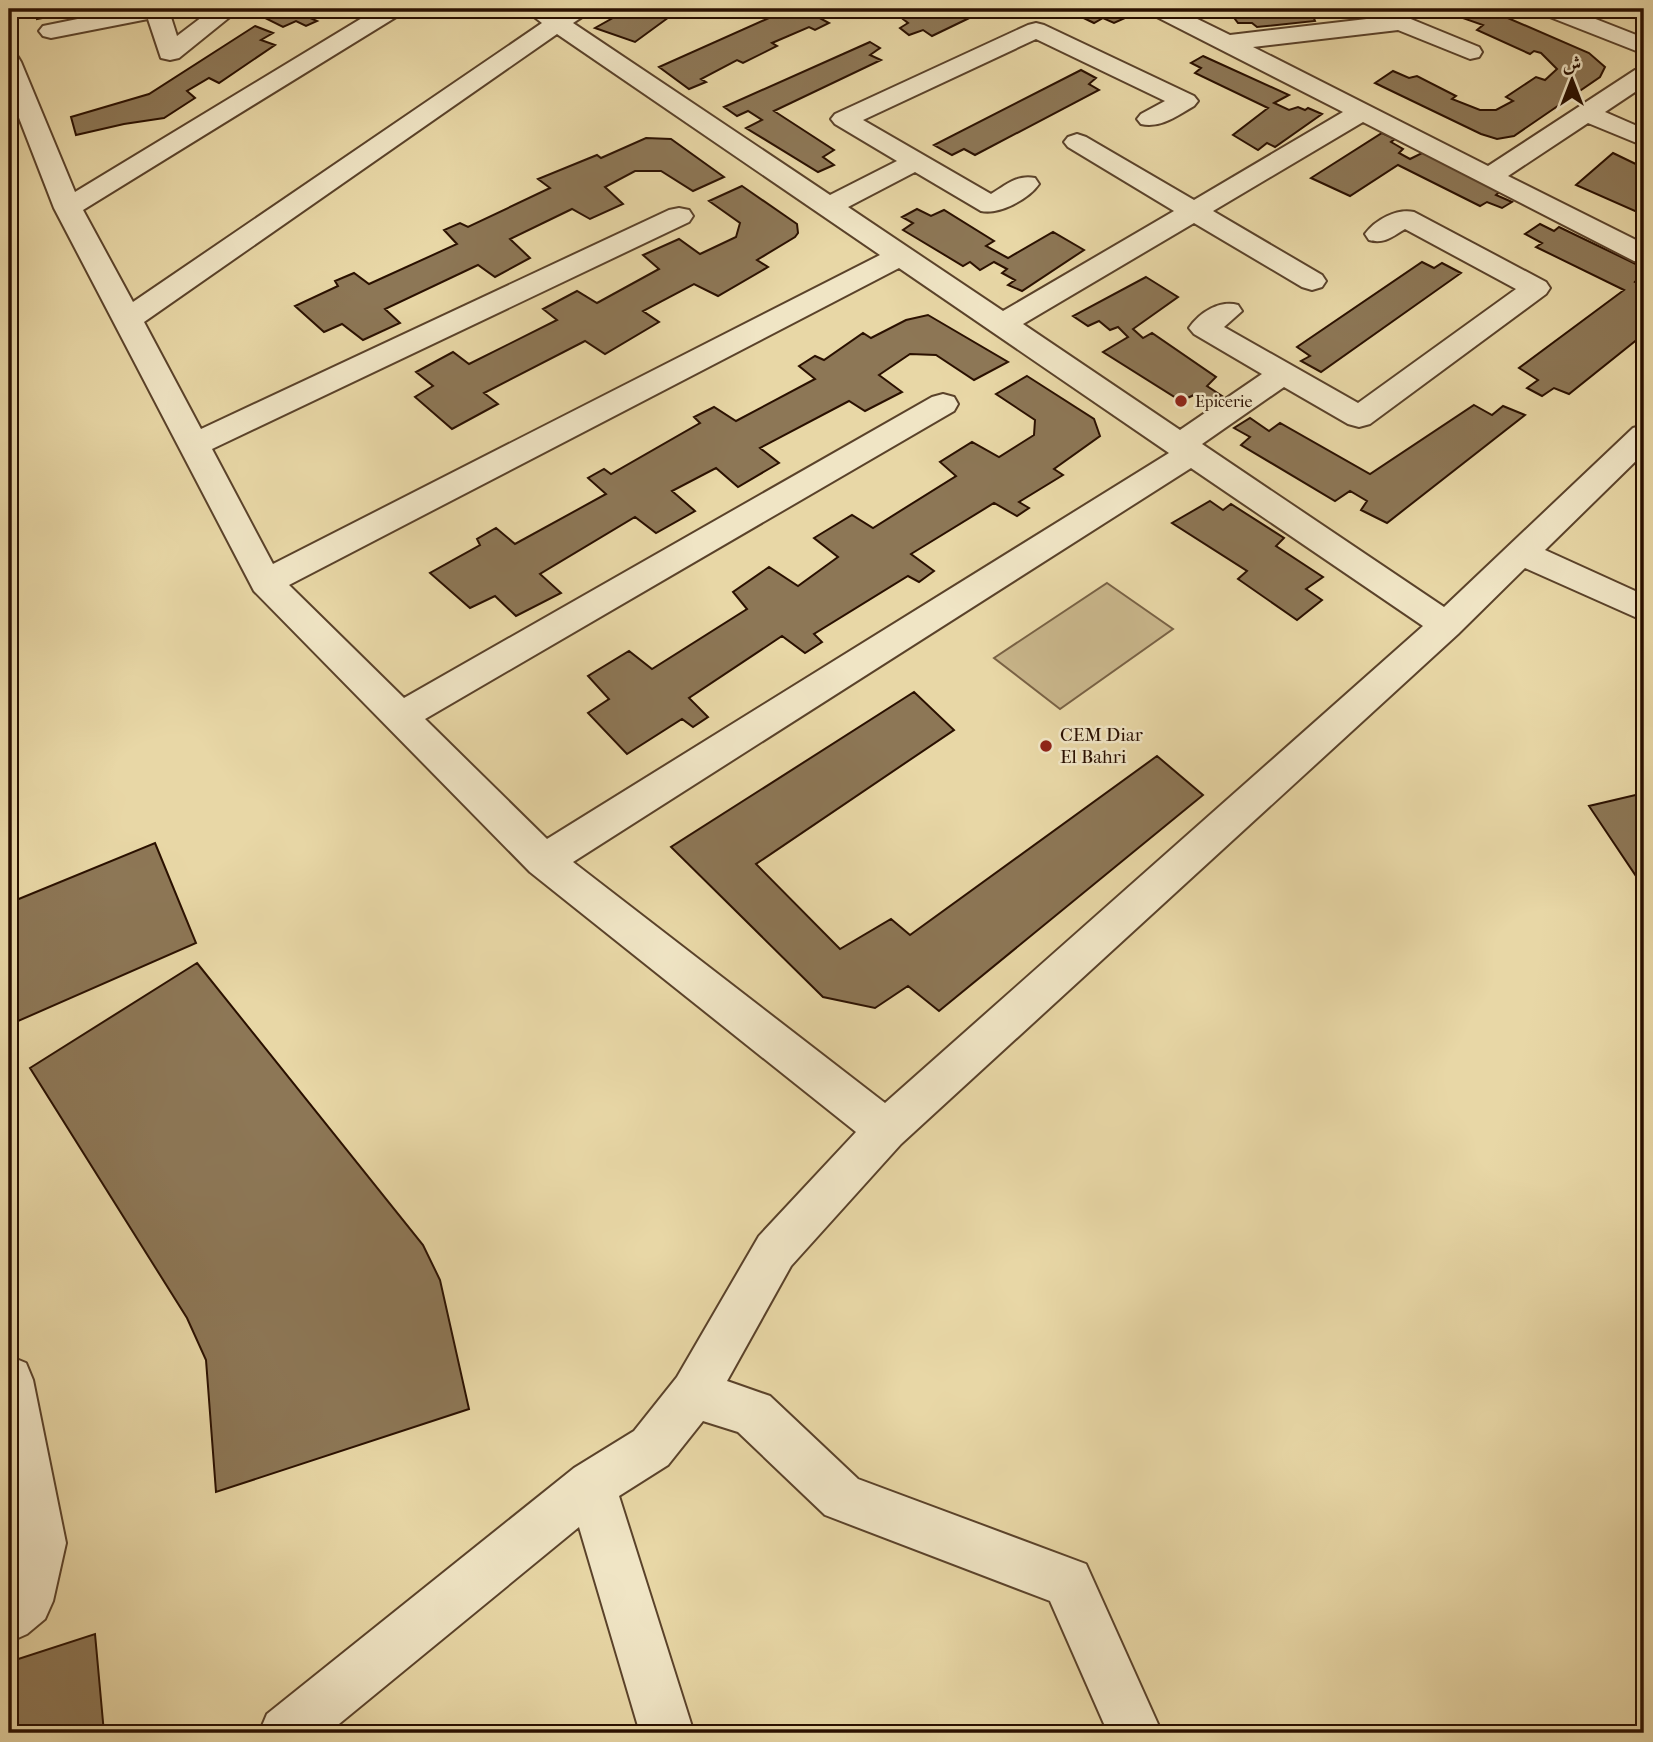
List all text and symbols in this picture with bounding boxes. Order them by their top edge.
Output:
north arrow [1538,46,1608,116]
text: ش [1563,53,1581,75]
place label: Epicerie [1195,392,1252,411]
marker: Epicerie [1173,393,1189,409]
place label: CEM Diar El Bahri [1060,724,1144,768]
marker: CEM Diar El Bahri [1038,738,1054,754]

